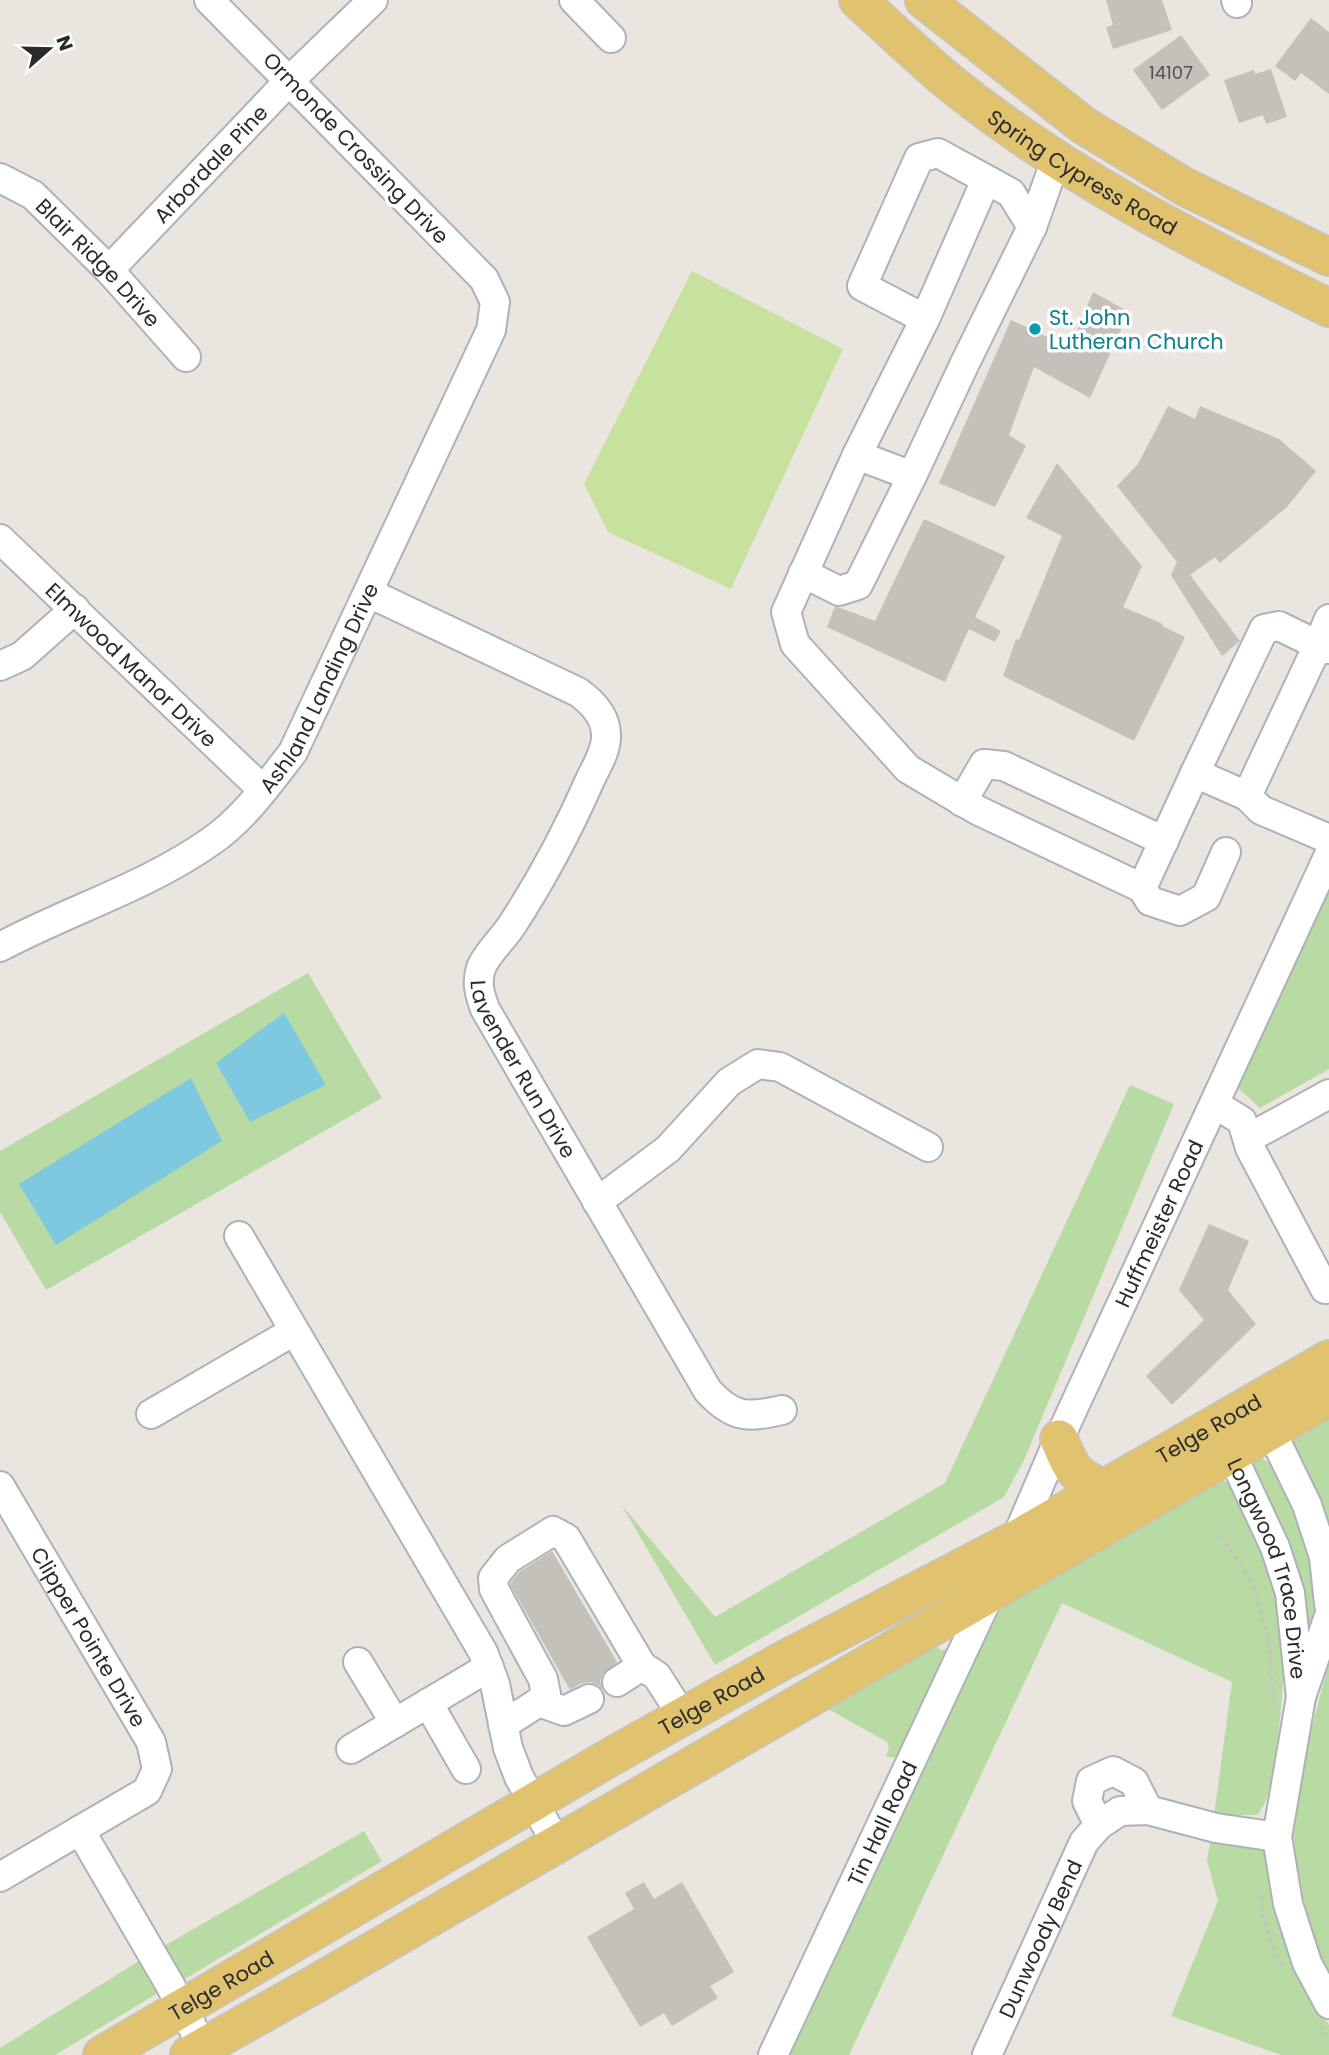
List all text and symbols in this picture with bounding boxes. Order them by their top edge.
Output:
north arrow [14,14,84,84]
text: N [49,32,80,55]
street label: Ormonde Crossing Drive [257,46,455,250]
house number: 14107 [1149,60,1193,85]
street label: Arbordale Pine [147,98,274,229]
street label: Spring Cypress Road [982,102,1182,242]
street label: Blair Ridge Drive [30,191,167,333]
place label: St. John Lutheran Church [1049,303,1224,356]
marker: St. John Lutheran Church [1027,321,1043,337]
street label: Elmwood Manor Drive [40,576,224,753]
street label: Ashland Landing Drive [252,578,385,799]
street label: Lavender Run Drive [464,979,583,1163]
street label: Huffmeister Road [1107,1135,1210,1312]
street label: Telge Road [1151,1387,1267,1470]
street label: Longwood Trace Drive [1221,1453,1314,1680]
street label: Clipper Pointe Drive [24,1541,153,1732]
street label: Telge Road [653,1659,770,1742]
street label: Tin Hall Road [840,1756,924,1891]
street label: Dunwoody Bend [991,1855,1089,2022]
street label: Telge Road [163,1943,279,2027]

